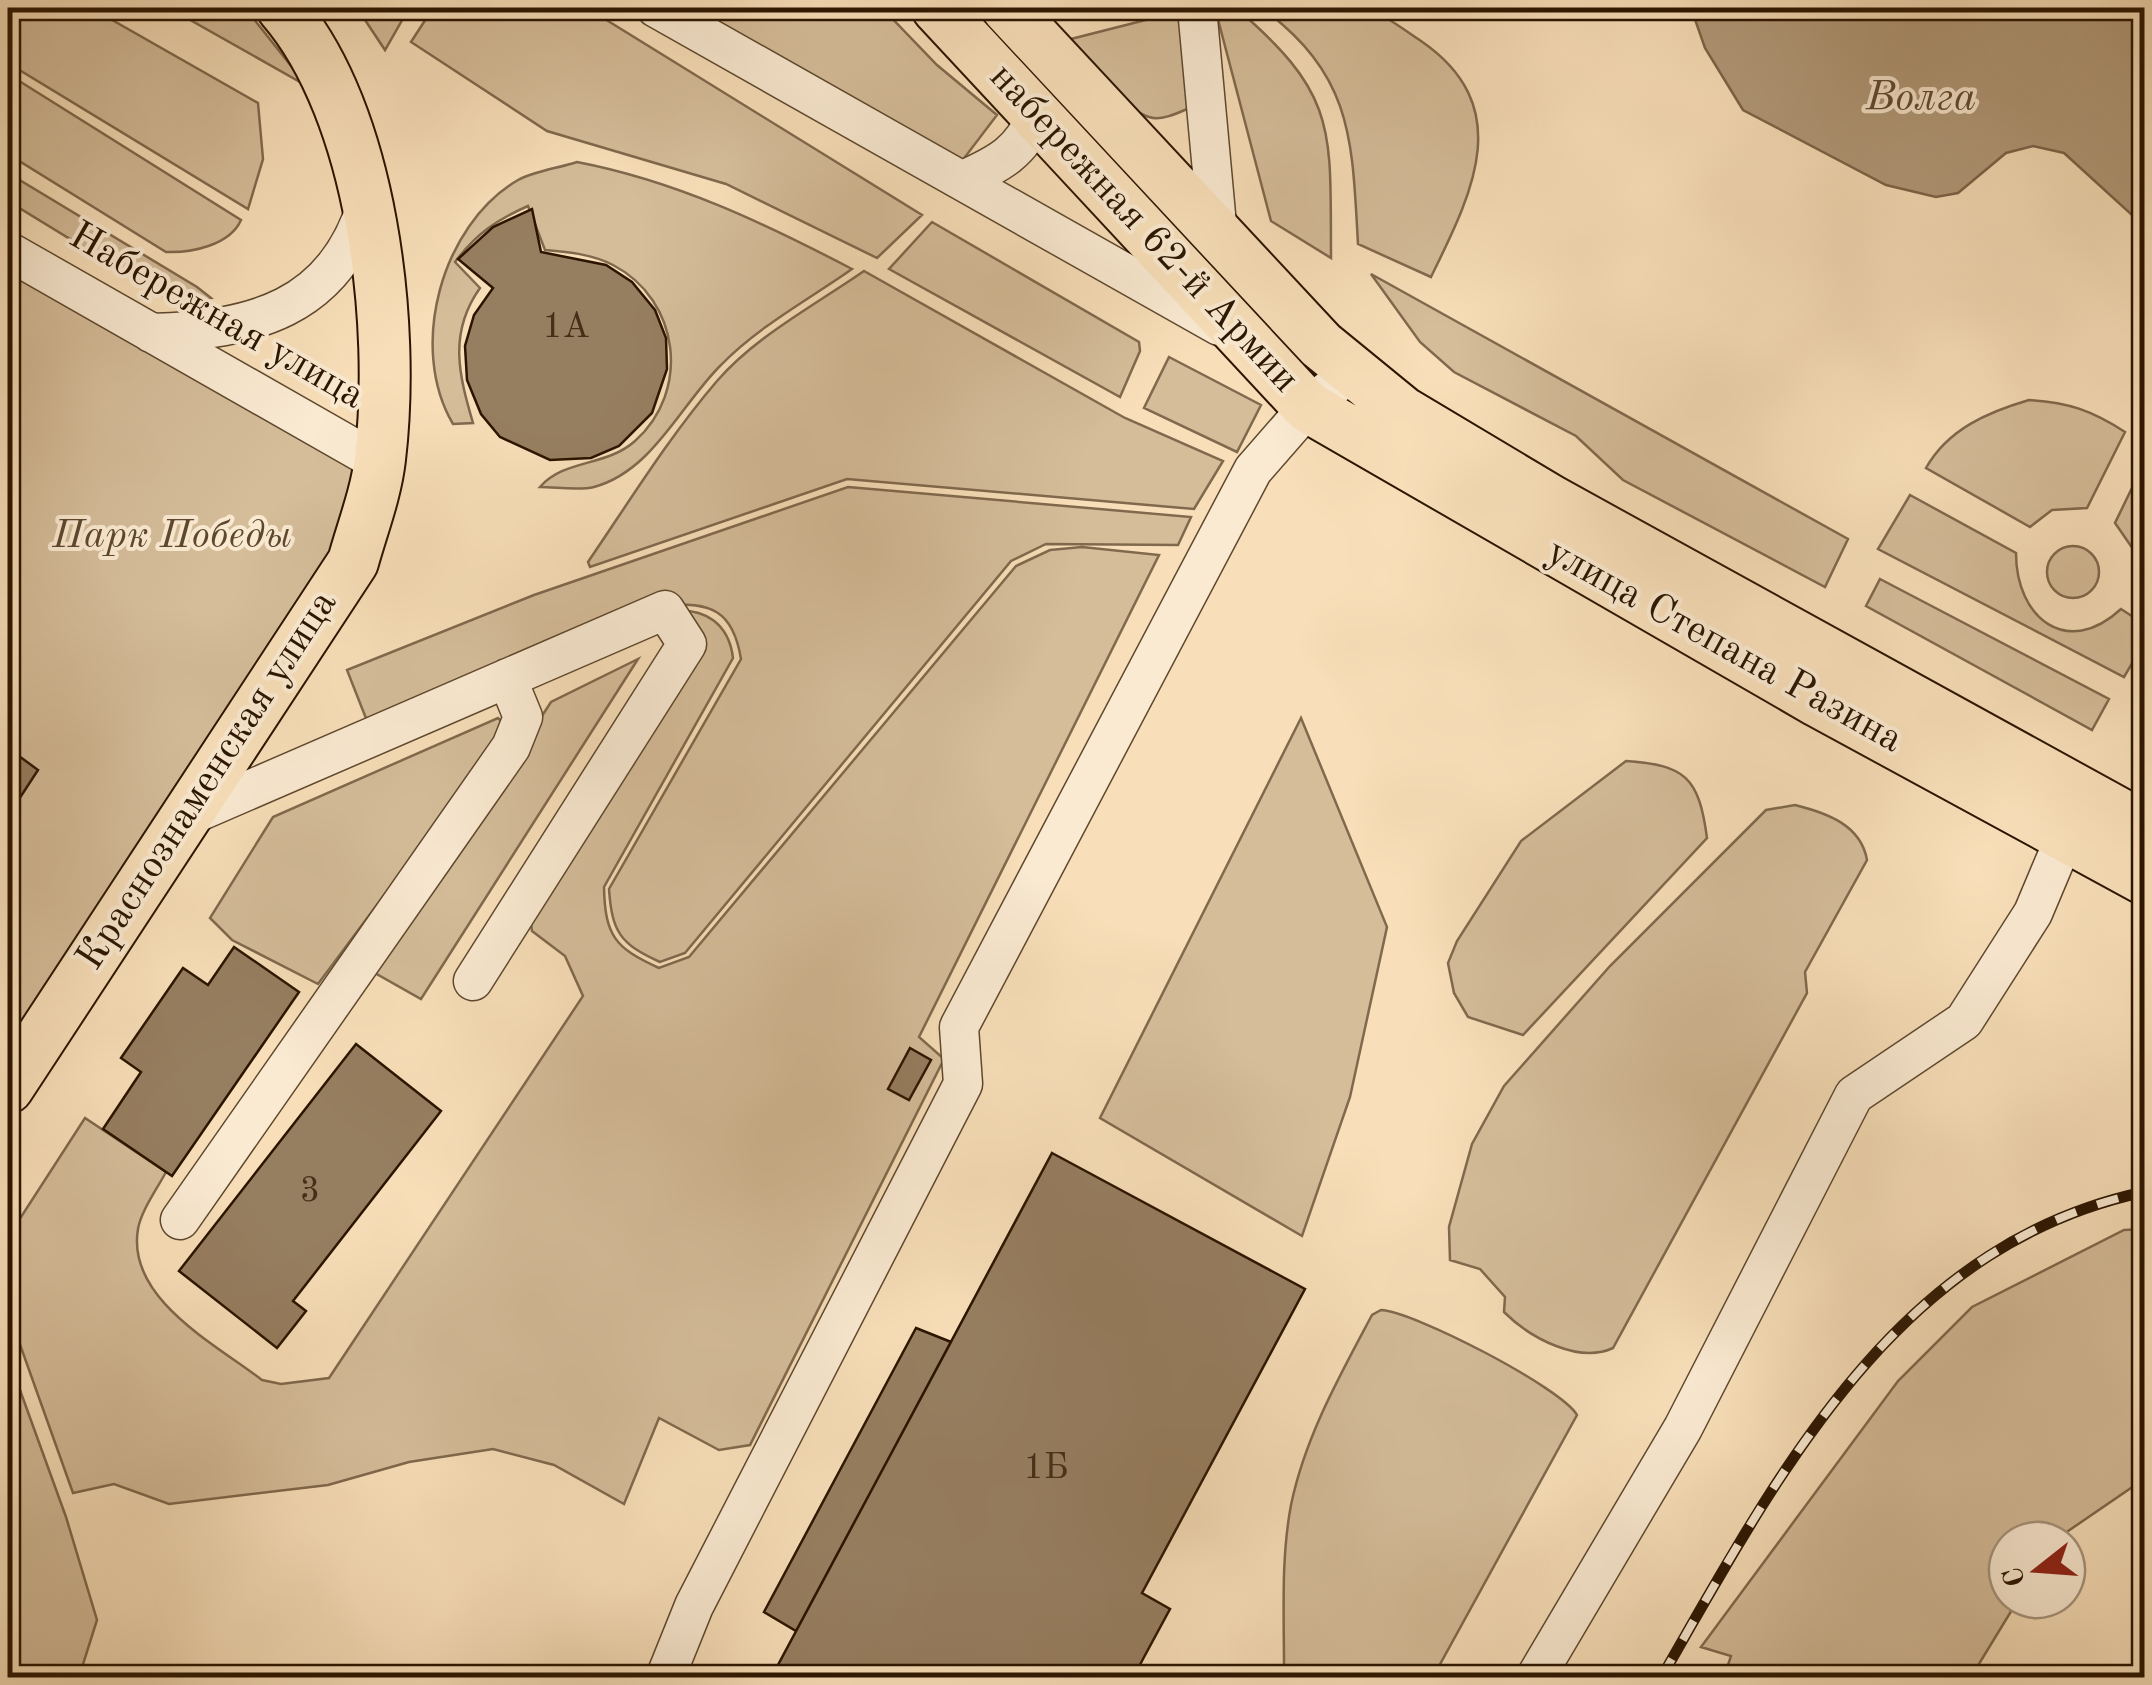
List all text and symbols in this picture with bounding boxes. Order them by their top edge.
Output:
street label: набережная 62-й Армии [981,57,1305,401]
water label: Волга [1865,78,1976,120]
street label: Набережная улица [62,216,371,418]
house number: 1А [542,310,590,345]
park label: Парк Победы [51,517,292,557]
street label: улица Степана Разина [1540,533,1909,761]
street label: Краснознаменская улица [71,584,345,978]
house number: 3 [300,1174,320,1209]
house number: 1Б [1023,1451,1069,1486]
north arrow [1987,1520,2087,1620]
text: С [1999,1564,2032,1590]

